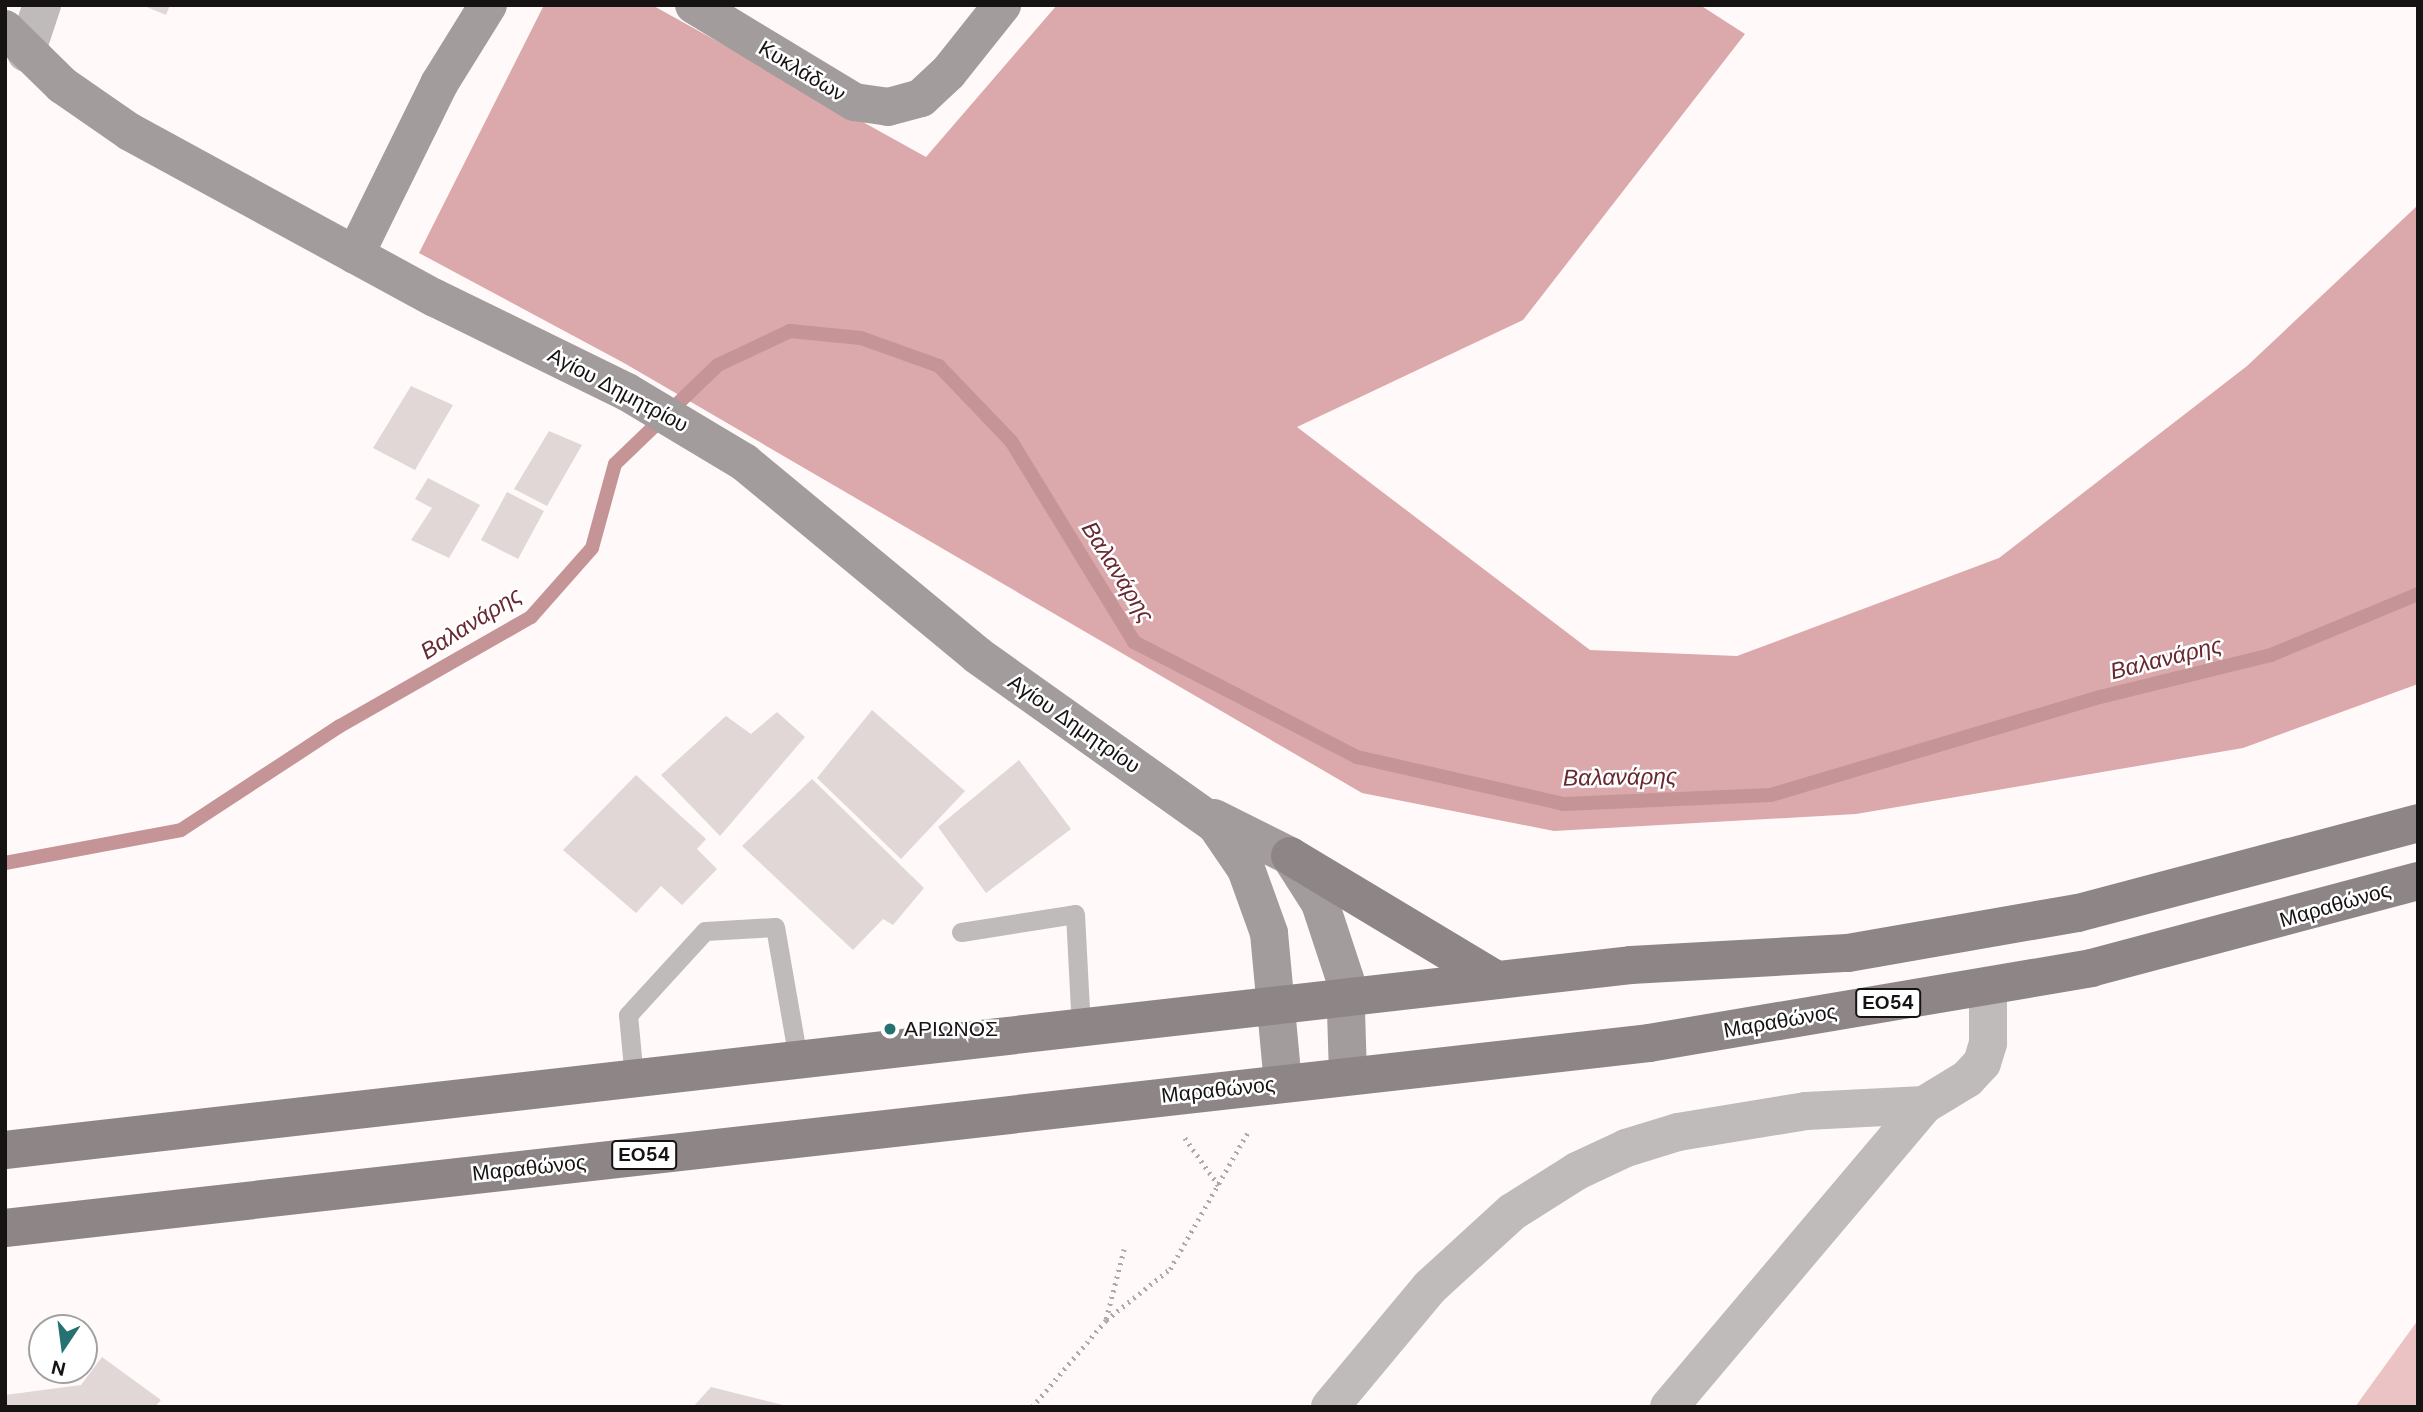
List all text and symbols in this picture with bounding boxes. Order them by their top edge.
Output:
street label: Κυκλάδων [754,35,850,107]
street label: Αγίου Δημητρίου [544,342,692,438]
water label: Βαλανάρης [1076,516,1160,628]
water label: Βαλανάρης [415,581,527,665]
water label: Βαλανάρης [2107,631,2225,685]
street label: Αγίου Δημητρίου [1003,669,1145,779]
water label: Βαλανάρης [1563,762,1677,792]
street label: Μαραθώνος [2277,877,2393,933]
road number: ΕΟ54 [1855,987,1921,1018]
street label: Μαραθώνος [1722,999,1838,1043]
place label: ΑΡΙΩΝΟΣ [904,1016,998,1042]
marker: ΑΡΙΩΝΟΣ [882,1021,898,1037]
street label: Μαραθώνος [1160,1072,1276,1108]
road number: ΕΟ54 [611,1140,677,1170]
street label: Μαραθώνος [471,1150,587,1186]
north arrow [28,1314,98,1384]
text: N [49,1354,68,1382]

